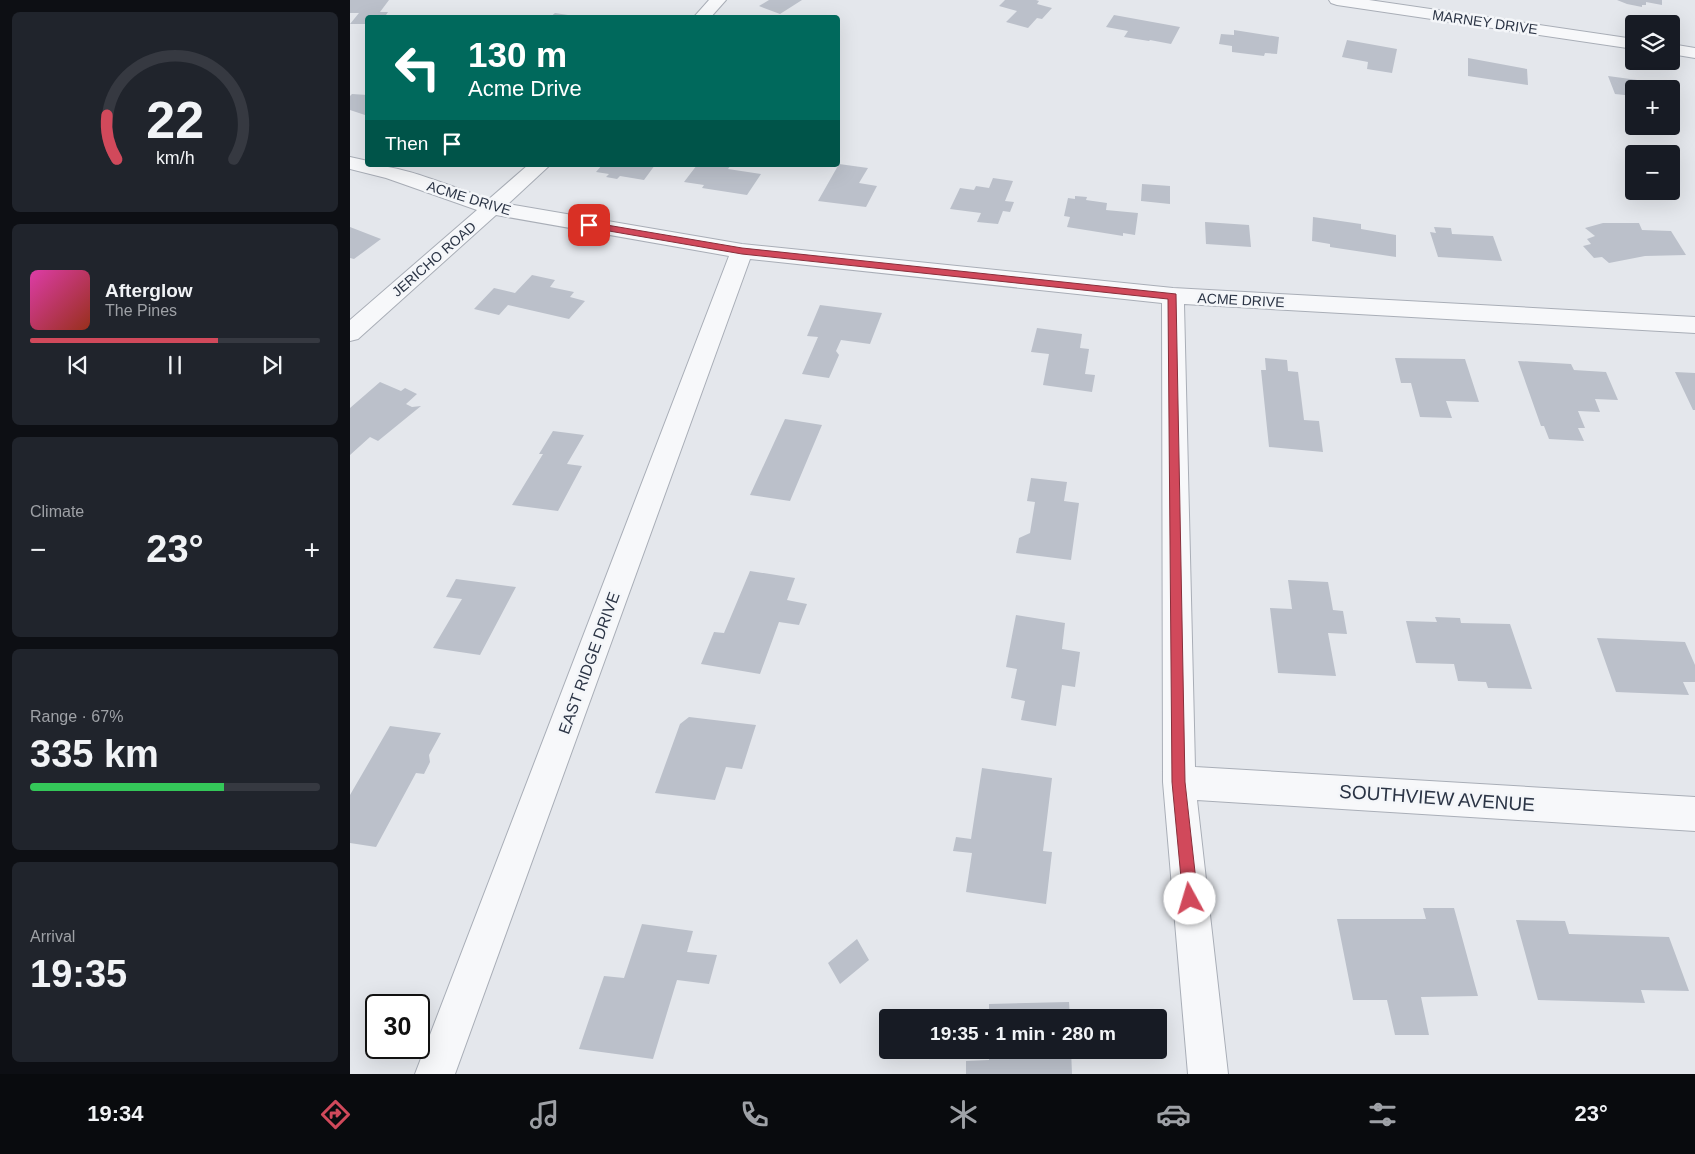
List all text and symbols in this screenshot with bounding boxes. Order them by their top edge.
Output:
street label: MARNEY DRIVE [1431,7,1539,37]
map controls [1625,15,1680,200]
button: layers [1625,15,1680,70]
icon: left [385,35,450,100]
text: 130 m [468,35,567,74]
text: Acme Drive [468,76,582,101]
button: + [1625,80,1680,135]
text: 22 [146,91,204,149]
icon: arrive [438,130,466,158]
text: Then [385,133,428,154]
button: − [1625,145,1680,200]
text: km/h [156,148,194,168]
street label: ACME DRIVE [425,178,513,218]
pin [568,204,610,246]
icon: arrive [575,211,603,239]
street label: JERICHO ROAD [389,218,479,300]
text: Afterglow [105,280,193,301]
street label: ACME DRIVE [1197,290,1285,310]
text: The Pines [105,302,177,319]
icon: previous [64,351,92,379]
icon: pause [161,351,189,379]
icon: next [258,351,286,379]
text: Climate [30,503,84,520]
text: 23° [146,528,204,570]
text: − [30,534,46,565]
text: + [304,534,320,565]
street label: EAST RIDGE DRIVE [555,590,623,736]
text: Range · 67% [30,708,123,725]
text: 335 km [30,733,159,775]
street label: SOUTHVIEW AVENUE [1338,781,1536,815]
position arrow [1163,872,1215,924]
text: Arrival [30,928,75,945]
text: 19:35 [30,953,127,995]
speed limit sign: 30 [365,994,430,1059]
text: 19:35 · 1 min · 280 m [930,1023,1116,1044]
icon: directions [318,1097,353,1132]
icon: music [527,1097,562,1132]
icon: phone [737,1097,772,1132]
icon: climate [946,1097,981,1132]
icon: car [1156,1097,1191,1132]
icon: filters [1365,1097,1400,1132]
text: 19:34 [87,1101,143,1126]
text: 23° [1574,1101,1608,1126]

